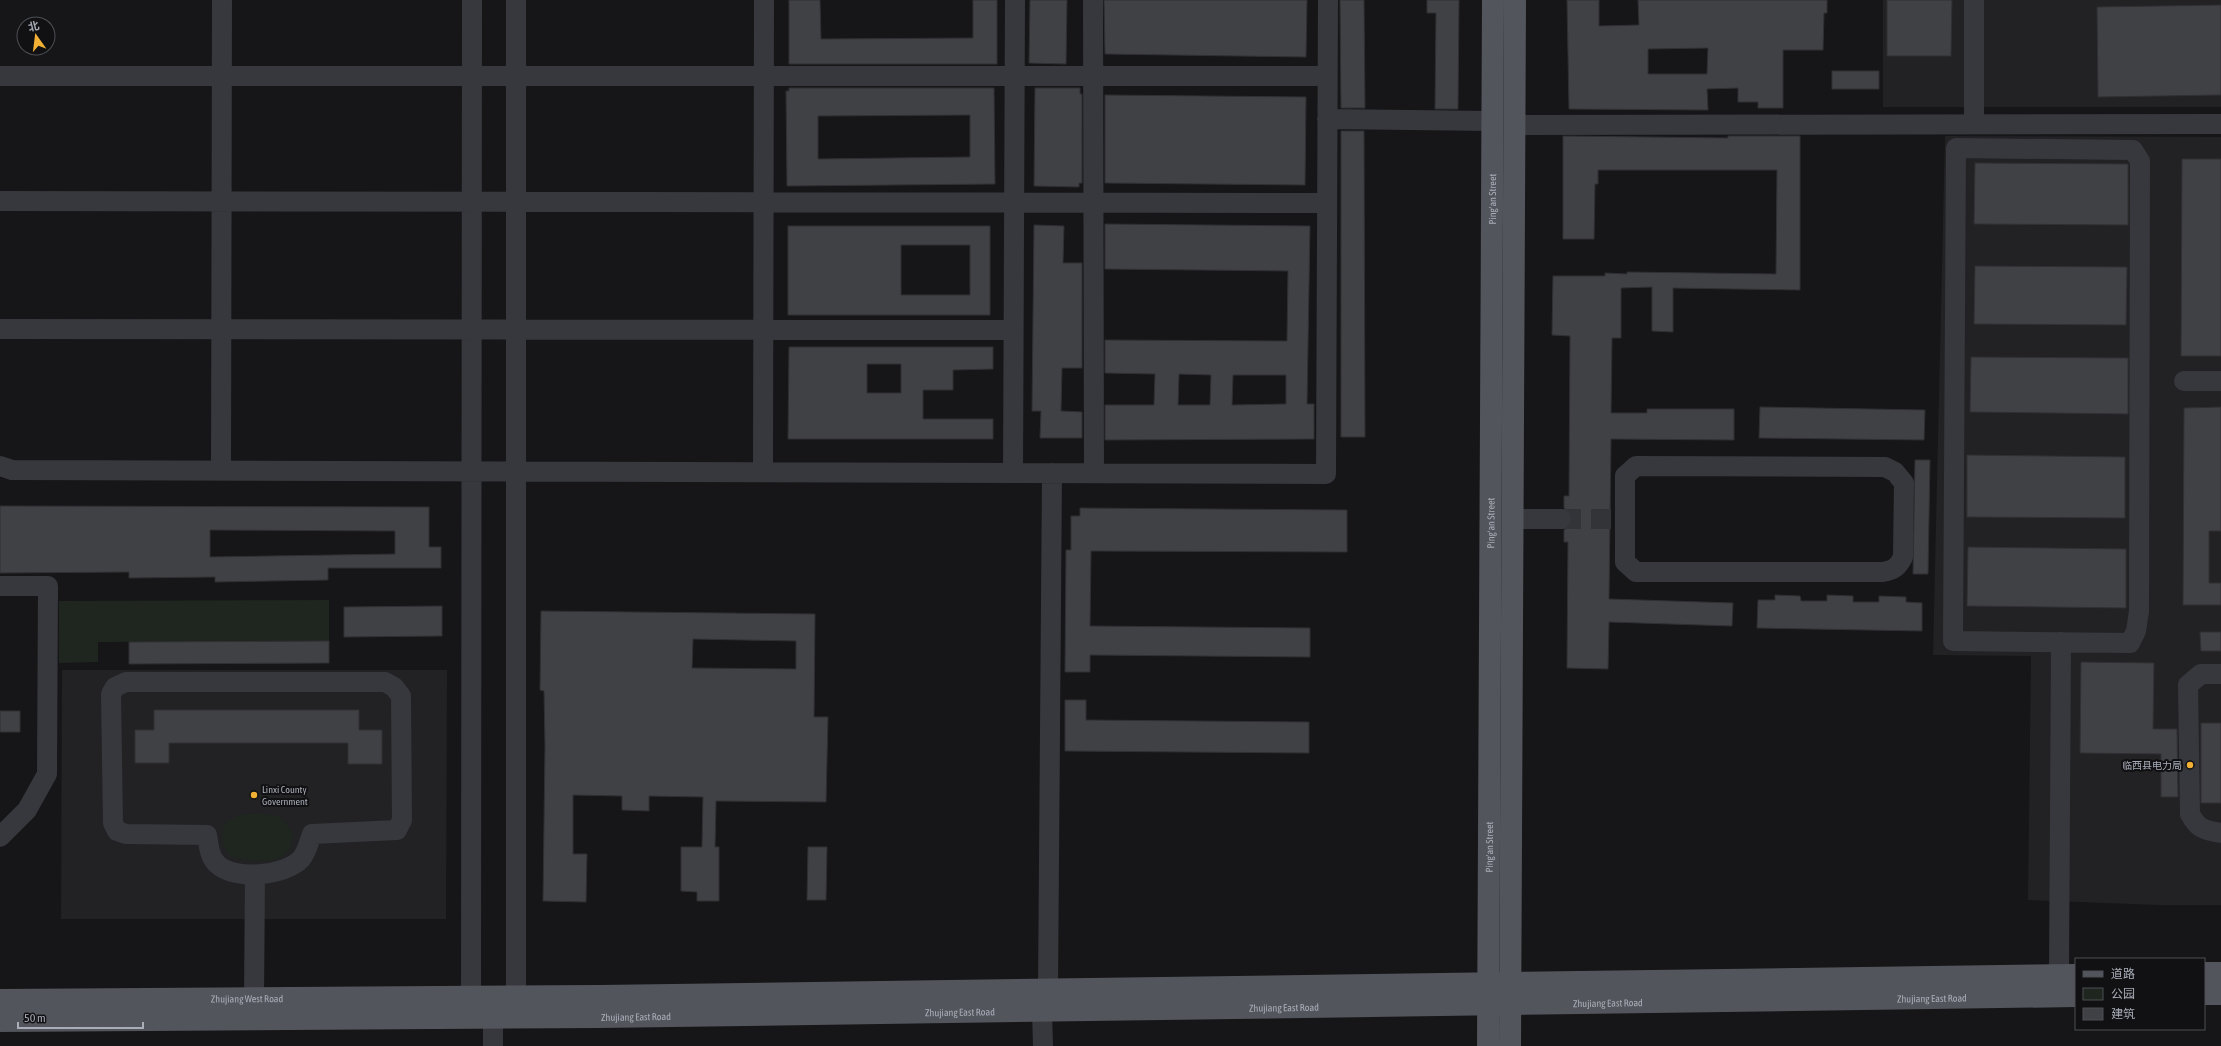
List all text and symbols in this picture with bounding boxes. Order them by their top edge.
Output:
north arrow [16,16,56,56]
text: 北 [27,19,40,33]
street label: Ping'an Street [1487,174,1498,224]
street label: Ping'an Street [1485,498,1497,548]
place label: 临西县电力局 [2122,760,2182,771]
marker: 临西县电力局 [2185,760,2195,770]
place label: Linxi County Government [262,784,308,807]
marker: Linxi County Government [249,790,259,800]
street label: Ping'an Street [1484,822,1495,872]
legend [2075,958,2205,1030]
text: 道路 [2111,967,2135,981]
text: 公园 [2111,987,2135,1001]
street label: Zhujiang West Road [211,993,284,1005]
street label: Zhujiang East Road [1897,993,1967,1005]
street label: Zhujiang East Road [1573,997,1643,1009]
street label: Zhujiang East Road [1249,1002,1319,1014]
scale bar [18,1004,143,1030]
street label: Zhujiang East Road [925,1006,995,1018]
text: 建筑 [2111,1007,2135,1021]
text: 50 m [24,1011,46,1025]
street label: Zhujiang East Road [601,1011,671,1023]

